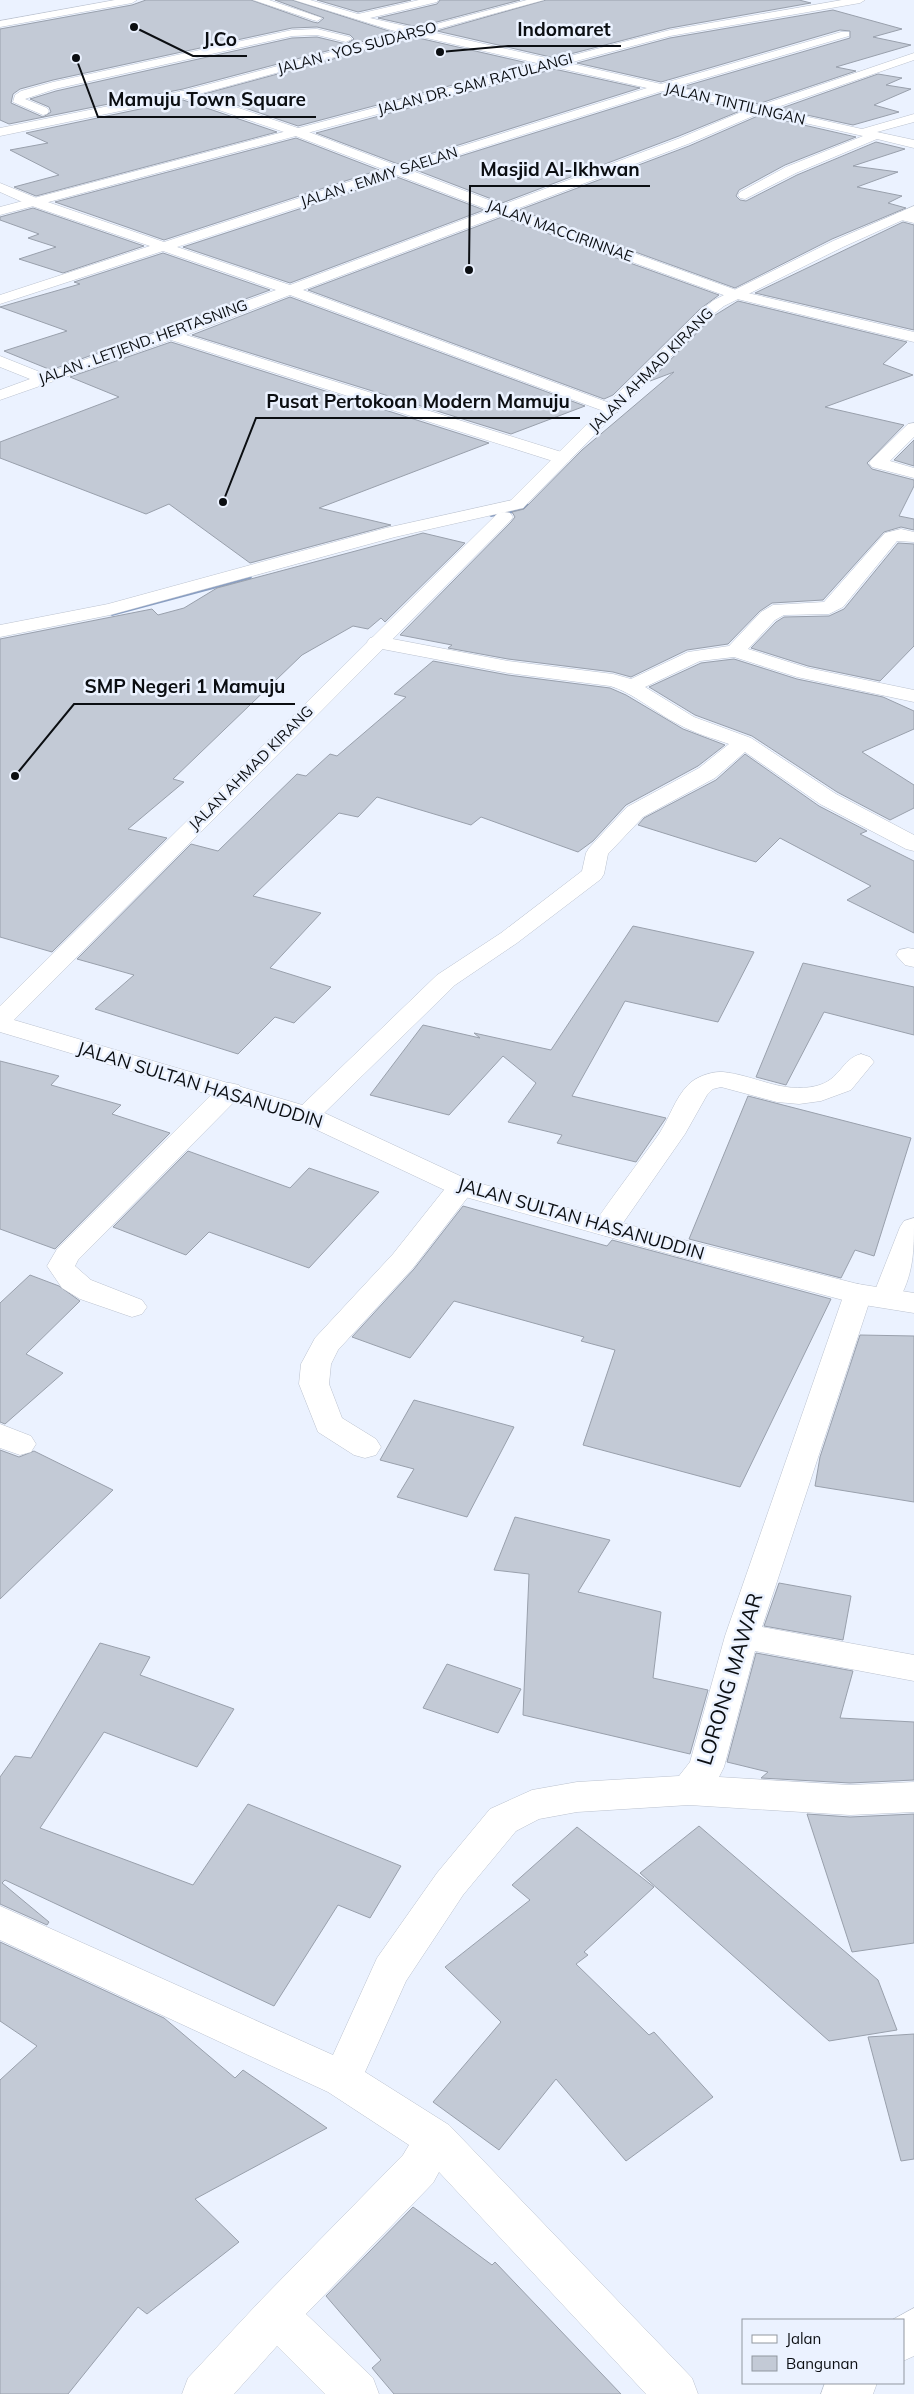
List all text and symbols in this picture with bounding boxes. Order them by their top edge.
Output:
callout: Indomaret [508,12,621,46]
street label: JALAN . YOS SUDARSO [275,17,439,78]
text: Indomaret [517,17,611,41]
callout: J.Co [193,22,247,56]
text: J.Co [203,27,237,51]
street label: JALAN DR. SAM RATULANGI [375,48,574,119]
street label: JALAN TINTILINGAN [663,78,807,129]
callout: Mamuju Town Square [98,83,316,117]
text: Mamuju Town Square [108,87,306,111]
street label: JALAN . EMMY SAELAN [298,142,460,211]
callout: Masjid Al-Ikhwan [470,152,650,186]
text: Masjid Al-Ikhwan [480,157,640,181]
street label: JALAN MACCIRINNAE [484,195,636,266]
street label: JALAN . LETJEND. HERTASNING [36,295,250,388]
street label: JALAN AHMAD KIRANG [584,303,717,436]
callout: Pusat Pertokoan Modern Mamuju [256,384,580,418]
text: Pusat Pertokoan Modern Mamuju [266,389,570,413]
callout: SMP Negeri 1 Mamuju [74,670,295,704]
text: SMP Negeri 1 Mamuju [85,674,285,698]
street label: JALAN AHMAD KIRANG [184,701,317,834]
street label: JALAN SULTAN HASANUDDIN [75,1036,326,1133]
street label: JALAN SULTAN HASANUDDIN [455,1172,707,1265]
street label: LORONG MAWAR [691,1590,768,1768]
legend [742,2319,904,2384]
text: Jalan [786,2329,821,2348]
text: Bangunan [786,2354,858,2373]

